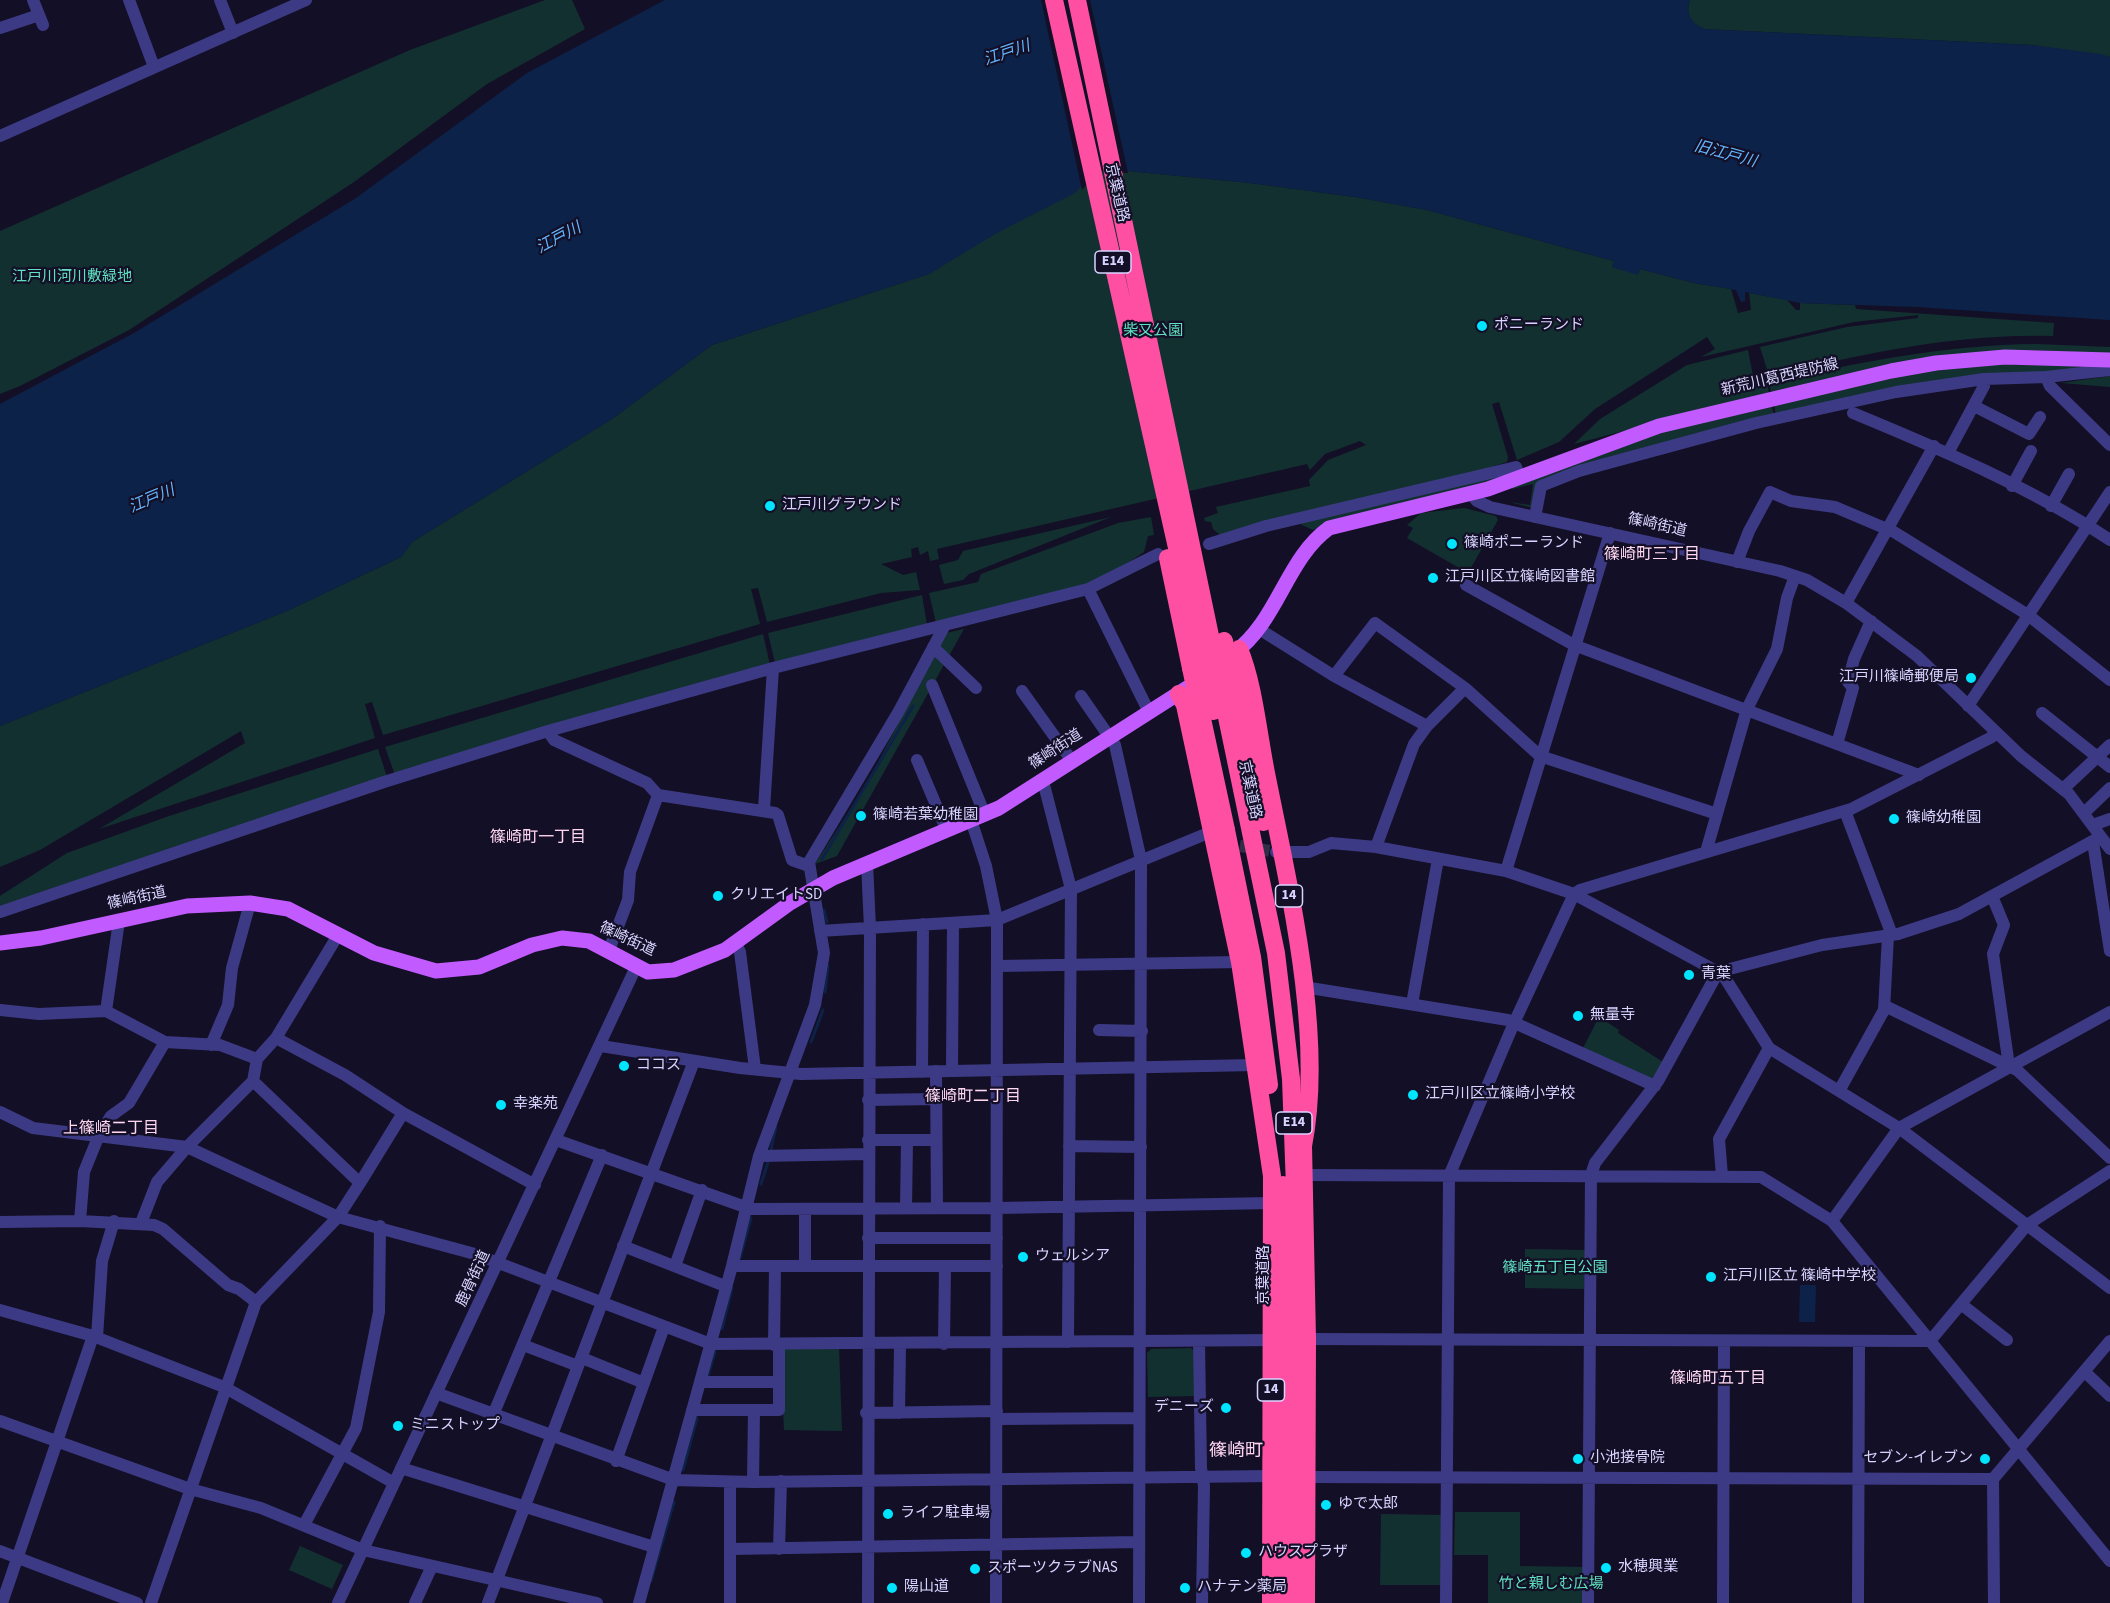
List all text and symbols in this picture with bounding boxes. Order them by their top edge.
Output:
water label: 江戸川 [981,37,1033,71]
water label: 旧江戸川 [1692,137,1758,173]
street label: 京葉道路 [1100,162,1132,224]
water label: 江戸川 [533,219,585,259]
road number: E14 [1095,251,1131,273]
park label: 江戸川河川敷緑地 [12,269,132,287]
place label: ポニーランド [1494,317,1584,335]
marker: ポニーランド [1475,319,1489,333]
park label: 柴又公園 [1123,323,1183,341]
street label: 新荒川葛西堤防線 [1720,356,1840,400]
water label: 江戸川 [126,482,178,518]
place label: 江戸川グラウンド [782,497,902,515]
marker: 江戸川グラウンド [763,499,777,513]
street label: 篠崎街道 [1626,510,1688,542]
place label: 篠崎ポニーランド [1464,535,1584,553]
marker: 篠崎ポニーランド [1445,537,1459,551]
district label: 篠崎町三丁目 [1604,545,1700,565]
place label: 江戸川区立篠崎図書館 [1445,569,1595,587]
marker: 江戸川区立篠崎図書館 [1426,571,1440,585]
place label: 江戸川篠崎郵便局 [1839,669,1959,687]
marker: 江戸川篠崎郵便局 [1964,671,1978,685]
street label: 篠崎街道 [1026,726,1086,774]
street label: 京葉道路 [1234,759,1264,821]
place label: 篠崎若葉幼稚園 [873,807,978,825]
marker: 篠崎若葉幼稚園 [854,809,868,823]
place label: 篠崎幼稚園 [1906,810,1981,828]
marker: 篠崎幼稚園 [1887,812,1901,826]
district label: 篠崎町一丁目 [490,828,586,848]
street label: 篠崎街道 [106,884,168,914]
road number: 14 [1276,885,1302,907]
place label: クリエイトSD [730,887,822,905]
marker: クリエイトSD [711,889,725,903]
street label: 篠崎街道 [596,919,658,961]
place label: 青葉 [1701,966,1731,984]
marker: 青葉 [1682,968,1696,982]
place label: 無量寺 [1590,1007,1635,1025]
marker: 無量寺 [1571,1009,1585,1023]
place label: ココス [636,1057,681,1075]
marker: ココス [617,1059,631,1073]
place label: 江戸川区立篠崎小学校 [1425,1086,1575,1104]
district label: 篠崎町二丁目 [925,1087,1021,1107]
marker: 江戸川区立篠崎小学校 [1406,1088,1420,1102]
place label: 幸楽苑 [513,1096,558,1114]
marker: 幸楽苑 [494,1098,508,1112]
road number: E14 [1276,1112,1312,1134]
district label: 上篠崎二丁目 [63,1119,159,1139]
street label: 京葉道路 [1256,1245,1274,1305]
street label: 鹿骨街道 [453,1248,495,1310]
place label: ウェルシア [1035,1248,1110,1266]
marker: ウェルシア [1016,1250,1030,1264]
park label: 篠崎五丁目公園 [1503,1260,1607,1278]
place label: 江戸川区立 篠崎中学校 [1723,1268,1876,1286]
marker: 江戸川区立 篠崎中学校 [1704,1270,1718,1284]
district label: 篠崎町五丁目 [1670,1369,1766,1389]
road number: 14 [1258,1379,1284,1401]
place label: デニーズ [1154,1399,1214,1417]
marker: デニーズ [1219,1401,1233,1415]
place label: ミニストップ [410,1417,500,1435]
marker: ミニストップ [391,1419,405,1433]
district label: 篠崎町 [1209,1441,1263,1463]
place label: 小池接骨院 [1590,1450,1665,1468]
place label: セブン-イレブン [1863,1450,1973,1468]
marker: 小池接骨院 [1571,1452,1585,1466]
marker: セブン-イレブン [1978,1452,1992,1466]
place label: ゆで太郎 [1338,1496,1398,1514]
marker: ゆで太郎 [1319,1498,1333,1512]
place label: ライフ駐車場 [900,1505,990,1523]
marker: ライフ駐車場 [881,1507,895,1521]
place label: ハウスプラザ [1258,1544,1348,1562]
marker: ハウスプラザ [1239,1546,1253,1560]
place label: 水穂興業 [1618,1559,1678,1577]
place label: スポーツクラブNAS [987,1560,1118,1578]
marker: 水穂興業 [1599,1561,1613,1575]
marker: スポーツクラブNAS [968,1562,982,1576]
park label: 竹と親しむ広場 [1499,1576,1603,1594]
place label: 陽山道 [904,1579,949,1597]
place label: ハナテン薬局 [1197,1579,1287,1597]
marker: 陽山道 [885,1581,899,1595]
marker: ハナテン薬局 [1178,1581,1192,1595]

